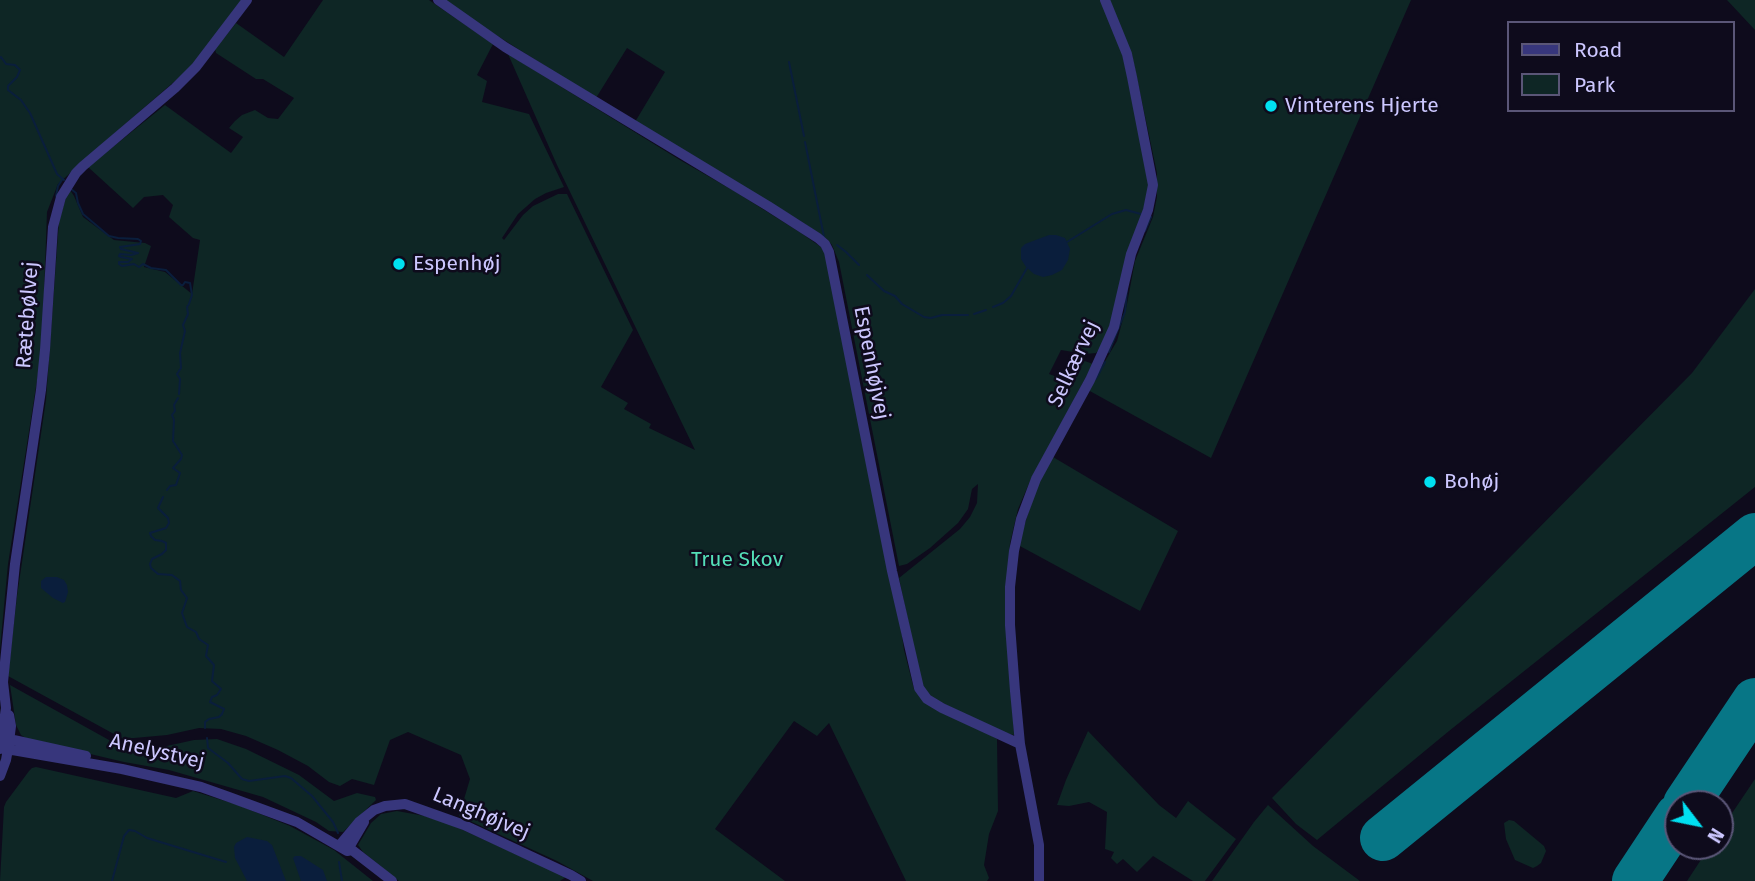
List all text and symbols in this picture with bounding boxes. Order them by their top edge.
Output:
legend [1506,21,1734,112]
text: Road [1574,37,1622,63]
text: Park [1574,72,1615,98]
place label: Vinterens Hjerte [1285,93,1439,119]
marker: Vinterens Hjerte [1263,98,1279,114]
place label: Espenhøj [413,251,501,277]
marker: Espenhøj [391,256,407,272]
street label: Rætebølvej [12,261,44,369]
street label: Espenhøjvej [848,304,894,422]
street label: Selkærvej [1043,317,1105,411]
place label: Bohøj [1444,469,1499,495]
marker: Bohøj [1422,474,1438,490]
park label: True Skov [691,547,783,573]
street label: Anelystvej [107,729,207,775]
street label: Langhøjvej [429,782,533,846]
north arrow [1664,790,1734,860]
text: N [1702,824,1729,847]

